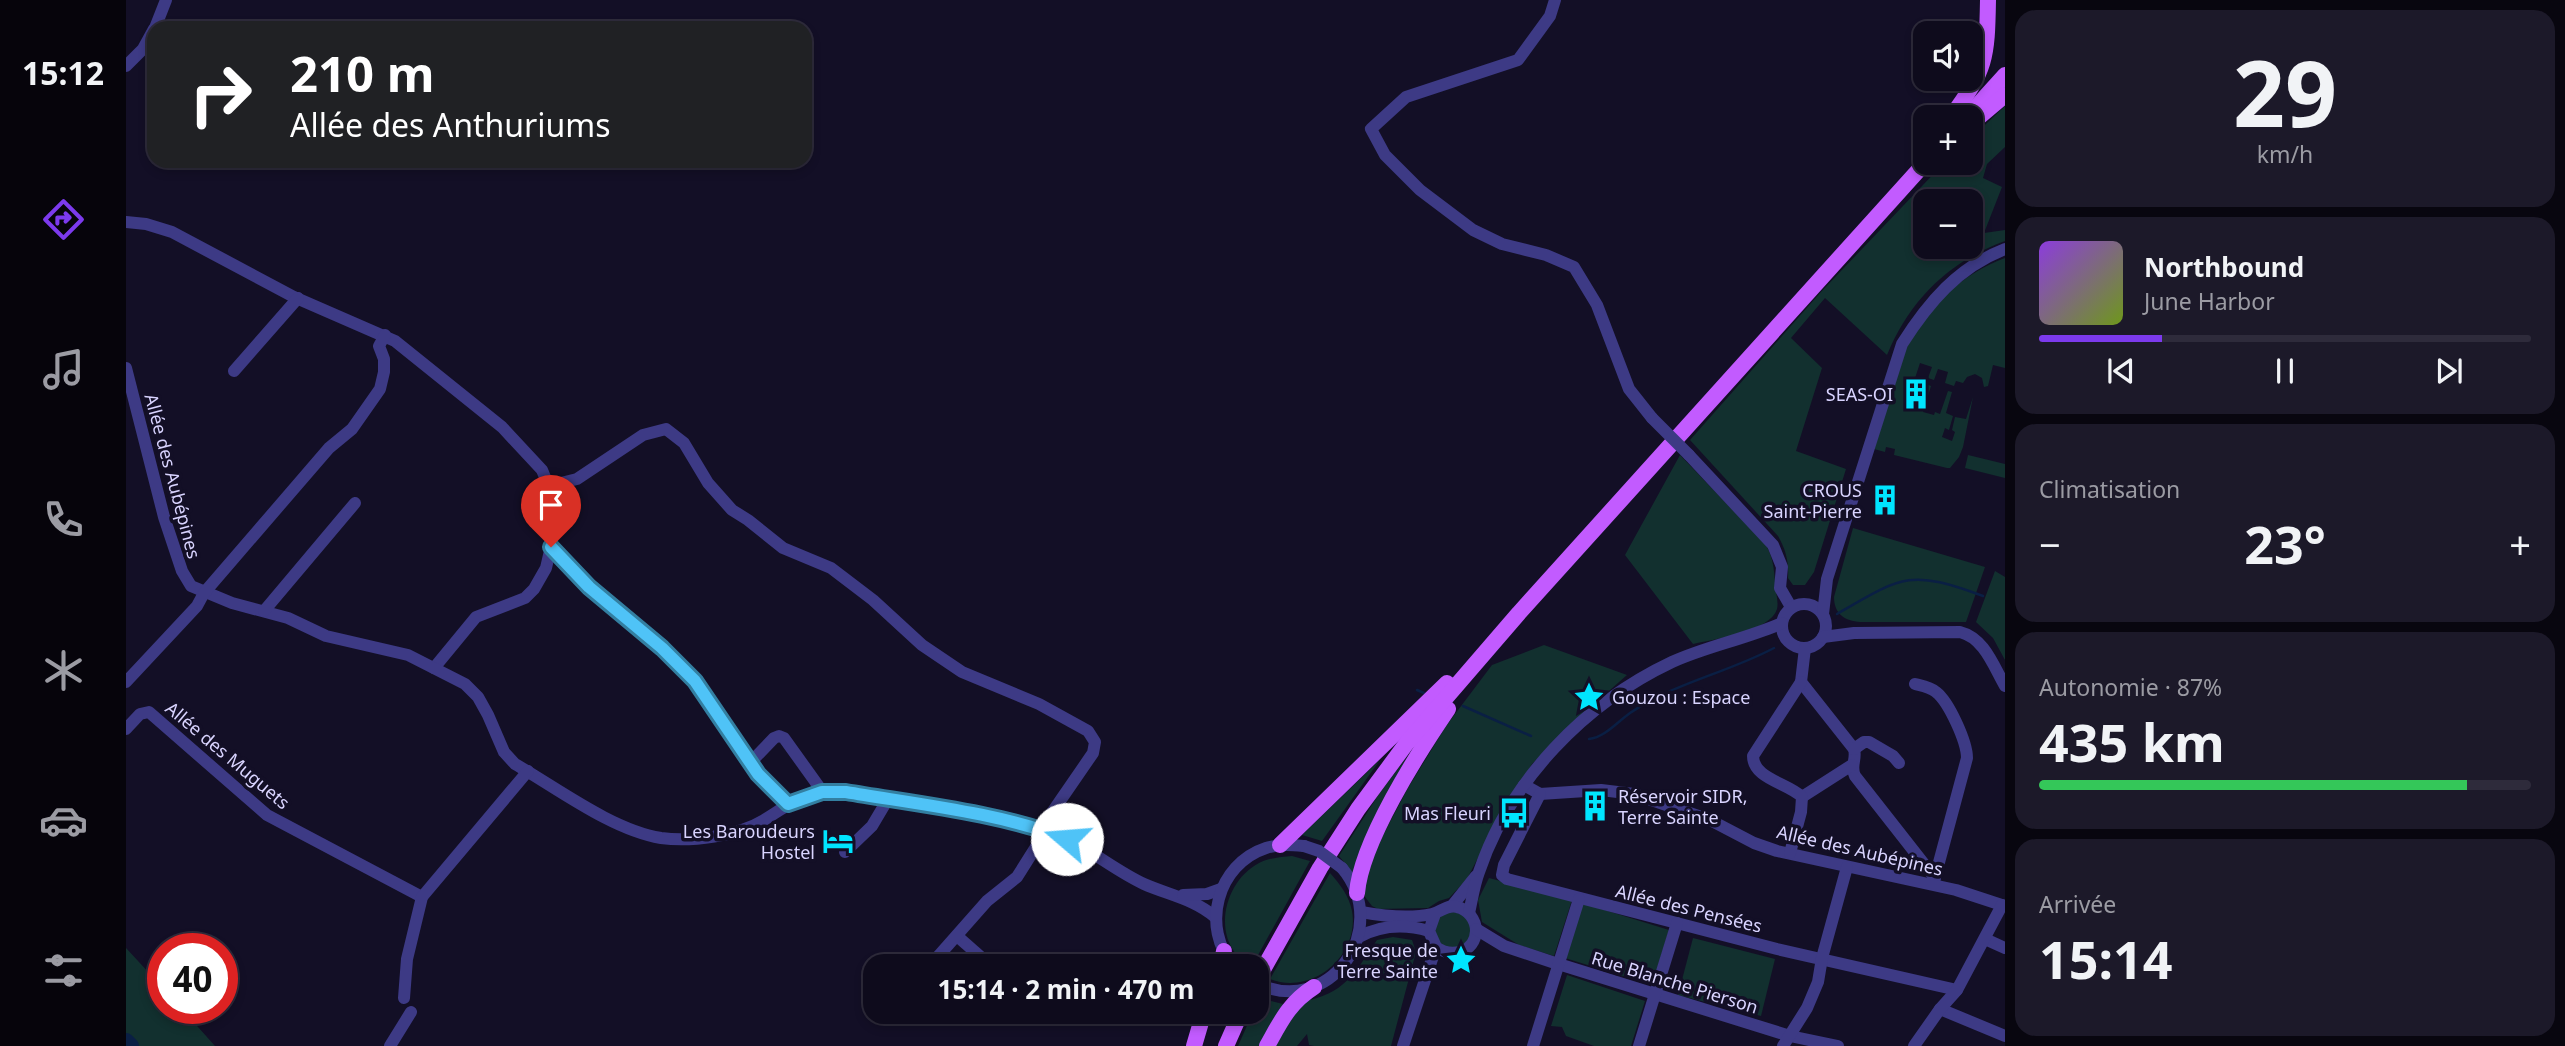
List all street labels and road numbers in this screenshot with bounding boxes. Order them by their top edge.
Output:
street label: Allée des Aubépines [139,391,207,561]
street label: Allée des Muguets [161,696,295,814]
street label: Allée des Aubépines [1775,819,1945,881]
street label: Allée des Pensées [1613,878,1765,938]
street label: Rue Blanche Pierson [1589,945,1761,1019]

